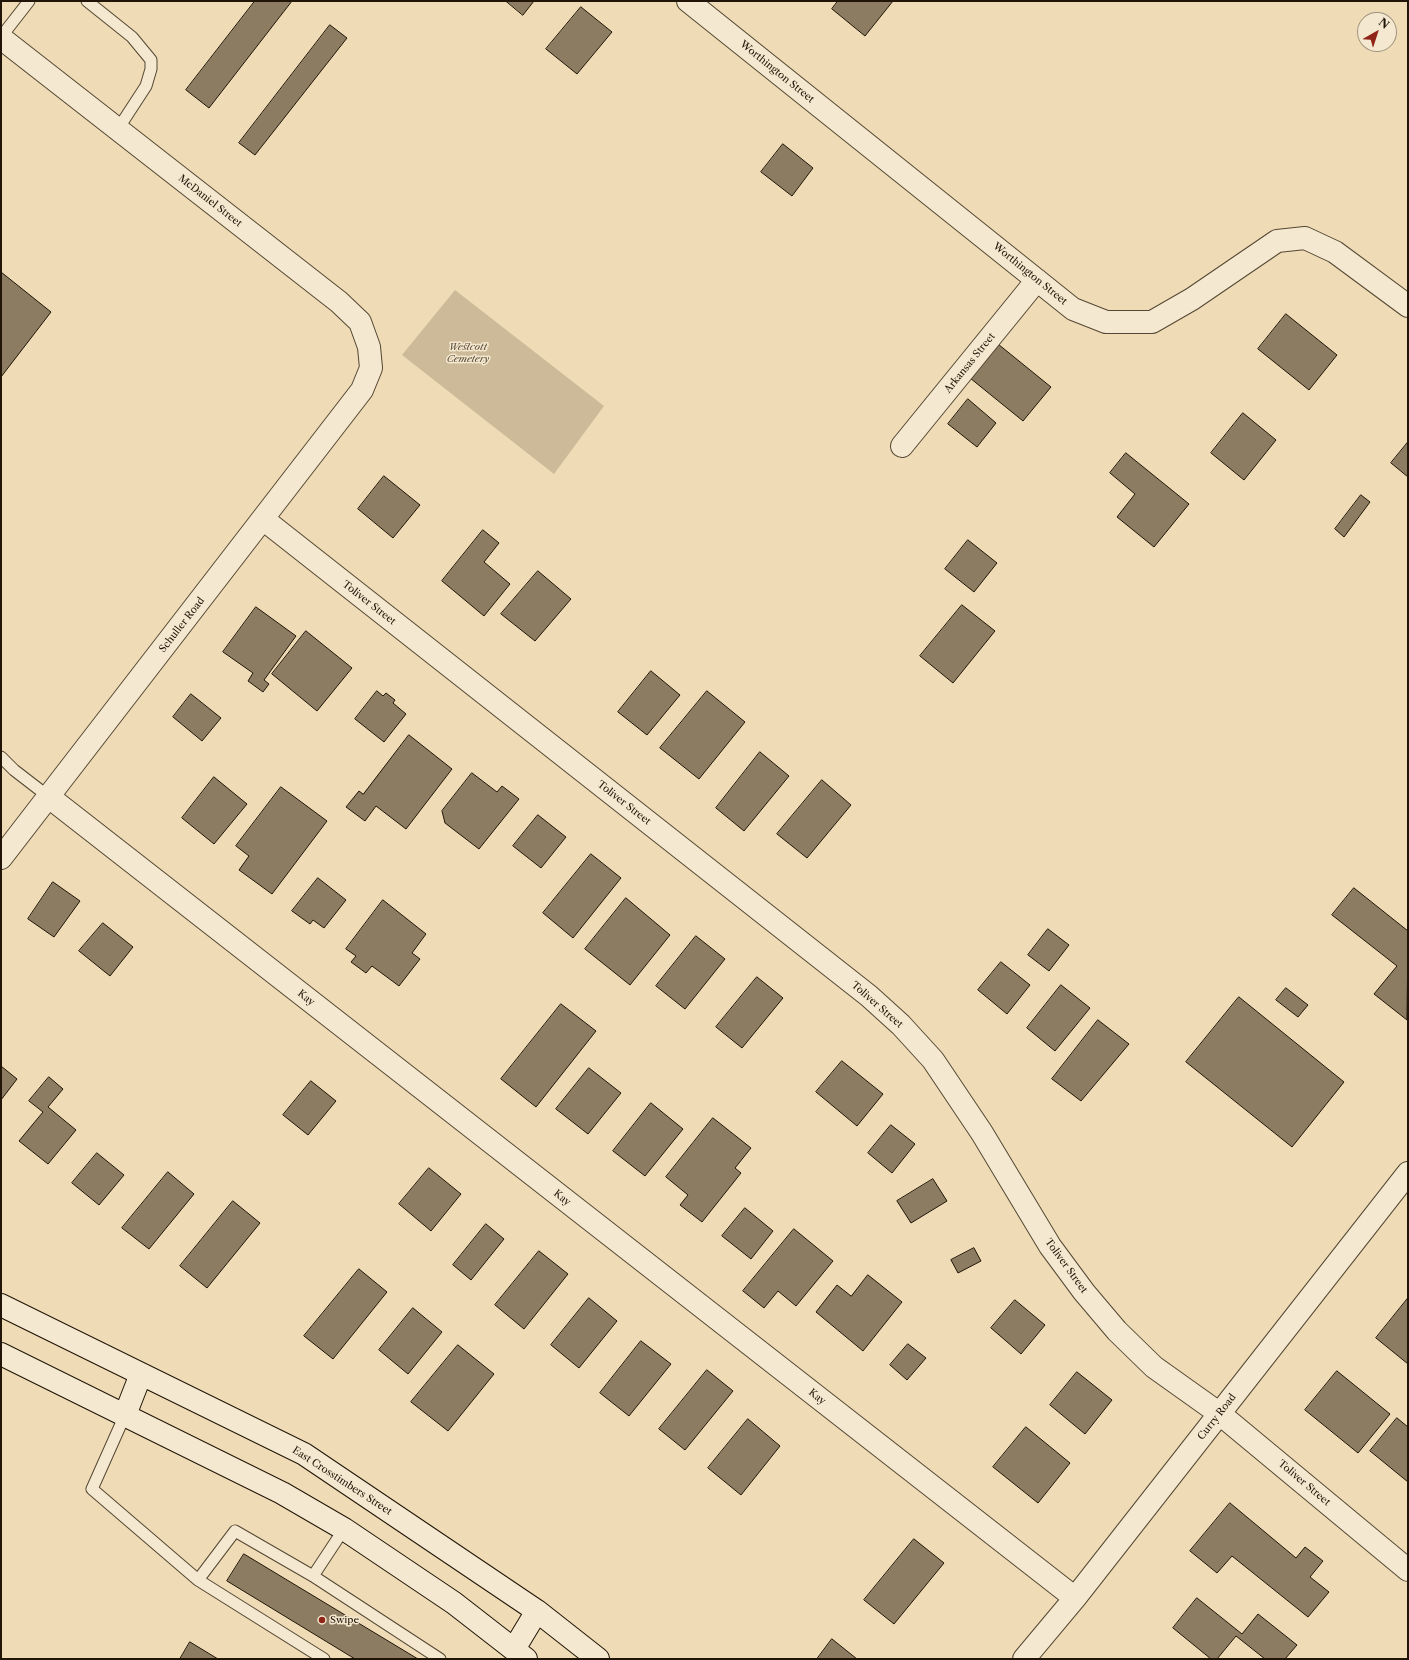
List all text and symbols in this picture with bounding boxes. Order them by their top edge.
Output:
north arrow [1357,12,1397,52]
text: N [1376,15,1392,32]
street label: Worthington Street [738,38,816,106]
street label: McDaniel Street [176,172,244,230]
street label: Worthington Street [991,240,1069,308]
street label: Arkansas Street [942,331,998,395]
park label: Westcott Cemetery [447,341,489,364]
street label: Toliver Street [340,578,398,628]
street label: Schuller Road [157,595,207,655]
street label: Toliver Street [595,778,653,828]
street label: Toliver Street [849,979,905,1031]
street label: Kay [295,988,317,1008]
street label: Kay [551,1188,573,1208]
street label: Toliver Street [1042,1236,1090,1296]
street label: Kay [806,1387,828,1407]
street label: Curry Road [1195,1392,1239,1442]
street label: East Crosstimbers Street [290,1444,394,1518]
street label: Toliver Street [1275,1458,1333,1508]
place label: Swipe [330,1614,359,1626]
marker: Swipe [317,1615,327,1625]

